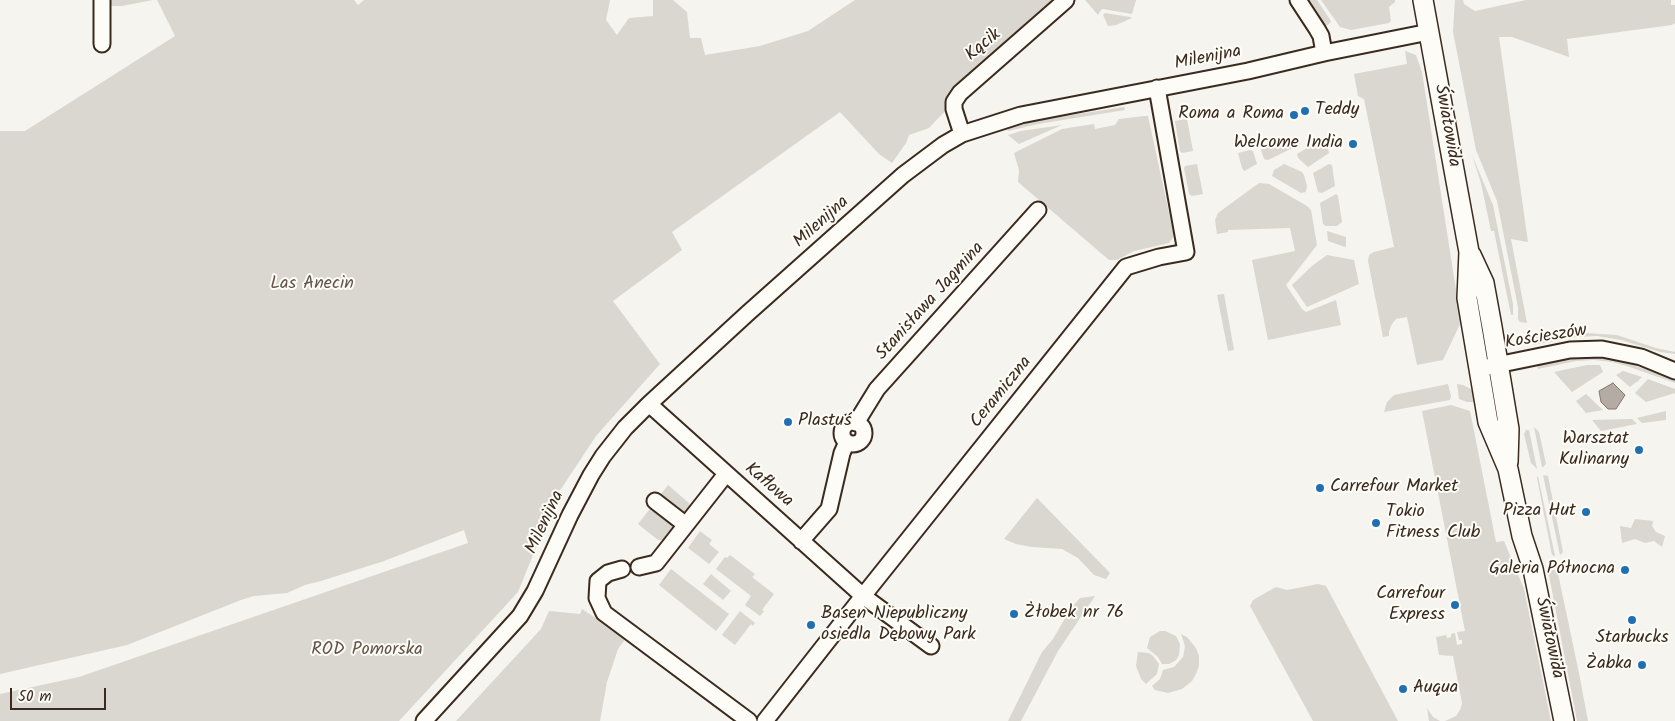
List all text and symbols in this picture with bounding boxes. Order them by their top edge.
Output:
street label: Kącik [962,25,1006,67]
street label: Milenijna [1173,42,1243,76]
street label: Światowida [1428,83,1464,169]
place label: Teddy [1315,100,1359,122]
place label: Roma a Roma [1178,104,1284,126]
marker: Teddy [1299,105,1311,117]
marker: Roma a Roma [1288,109,1300,121]
place label: Welcome India [1234,133,1343,155]
marker: Welcome India [1347,138,1359,150]
street label: Milenijna [790,192,854,254]
street label: Stanisława Jagmina [872,239,990,365]
park label: Las Anecin [270,274,354,296]
street label: Kościeszów [1503,321,1589,355]
street label: Ceramiczna [967,353,1037,433]
place label: Plastuś [798,411,852,433]
marker: Plastuś [782,416,794,428]
place label: Warsztat Kulinarny [1559,429,1629,472]
marker: Warsztat Kulinarny [1633,444,1645,456]
street label: Kaflowa [739,459,797,513]
place label: Carrefour Market [1330,477,1458,499]
marker: Carrefour Market [1314,482,1326,494]
street label: Milenijna [522,488,570,558]
place label: Pizza Hut [1503,501,1576,523]
place label: Tokio Fitness Club [1386,502,1480,544]
marker: Pizza Hut [1580,506,1592,518]
marker: Tokio Fitness Club [1370,517,1382,529]
place label: Galeria Północna [1489,559,1615,581]
marker: Galeria Północna [1619,564,1631,576]
place label: Carrefour Express [1376,584,1445,626]
street label: Światowida [1529,595,1567,681]
marker: Carrefour Express [1449,599,1461,611]
place label: Żłobek nr 76 [1024,603,1124,625]
place label: Basen Niepubliczny osiedla Dębowy Park [821,604,976,646]
marker: Żłobek nr 76 [1008,608,1020,620]
marker: Starbucks [1626,614,1638,626]
marker: Basen Niepubliczny osiedla Dębowy Park [805,619,817,631]
place label: Starbucks [1595,628,1669,650]
park label: ROD Pomorska [311,640,423,662]
place label: Żabka [1586,654,1632,676]
marker: Żabka [1636,659,1648,671]
scale bar [12,678,109,710]
place label: Auqua [1413,678,1458,700]
marker: Auqua [1397,683,1409,695]
text: 50 m [18,685,52,709]

